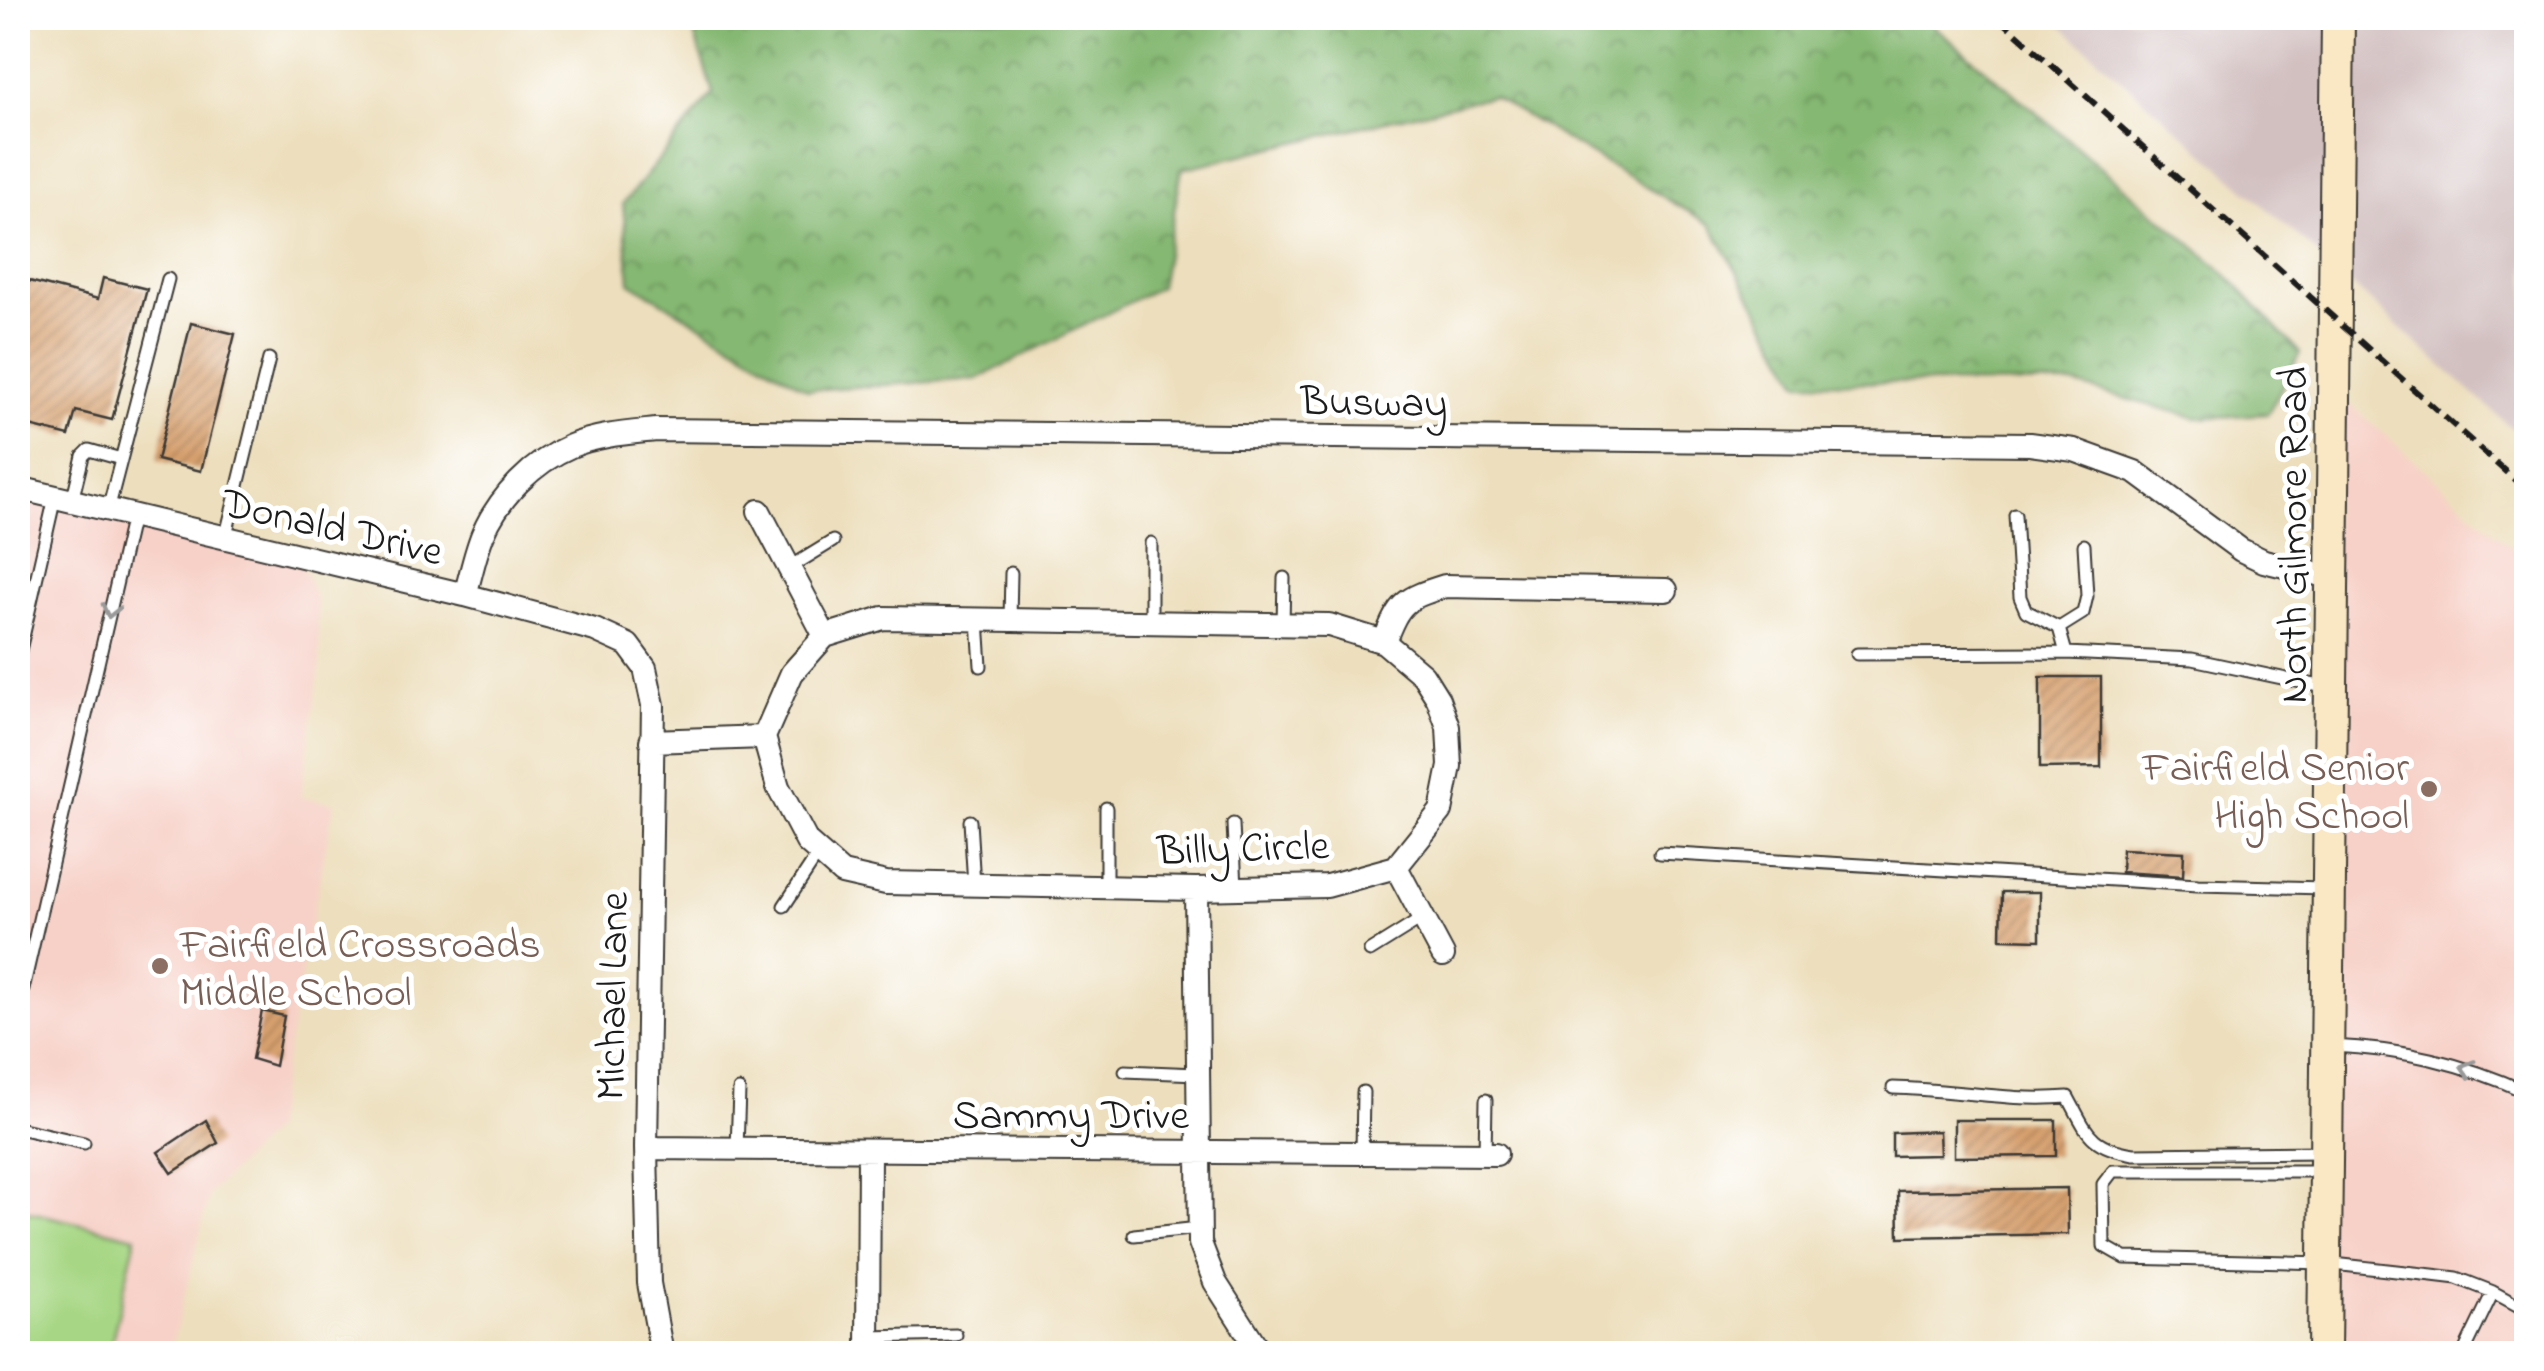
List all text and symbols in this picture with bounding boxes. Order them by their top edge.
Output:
street label: North Gilmore Road [2265,367,2326,703]
street label: Busway [1299,373,1448,436]
street label: Donald Drive [215,474,449,584]
one-way arrow [101,602,122,619]
place label: Fairfield Senior High School [2142,739,2410,848]
marker: Fairfield Senior High School [2418,778,2440,800]
street label: Billy Circle [1155,817,1330,884]
street label: Michael Lane [582,891,647,1101]
place label: Fairfield Crossroads Middle School [179,916,541,1025]
marker: Fairfield Crossroads Middle School [149,955,171,977]
one-way arrow [2459,1059,2476,1079]
street label: Sammy Drive [953,1087,1189,1148]

